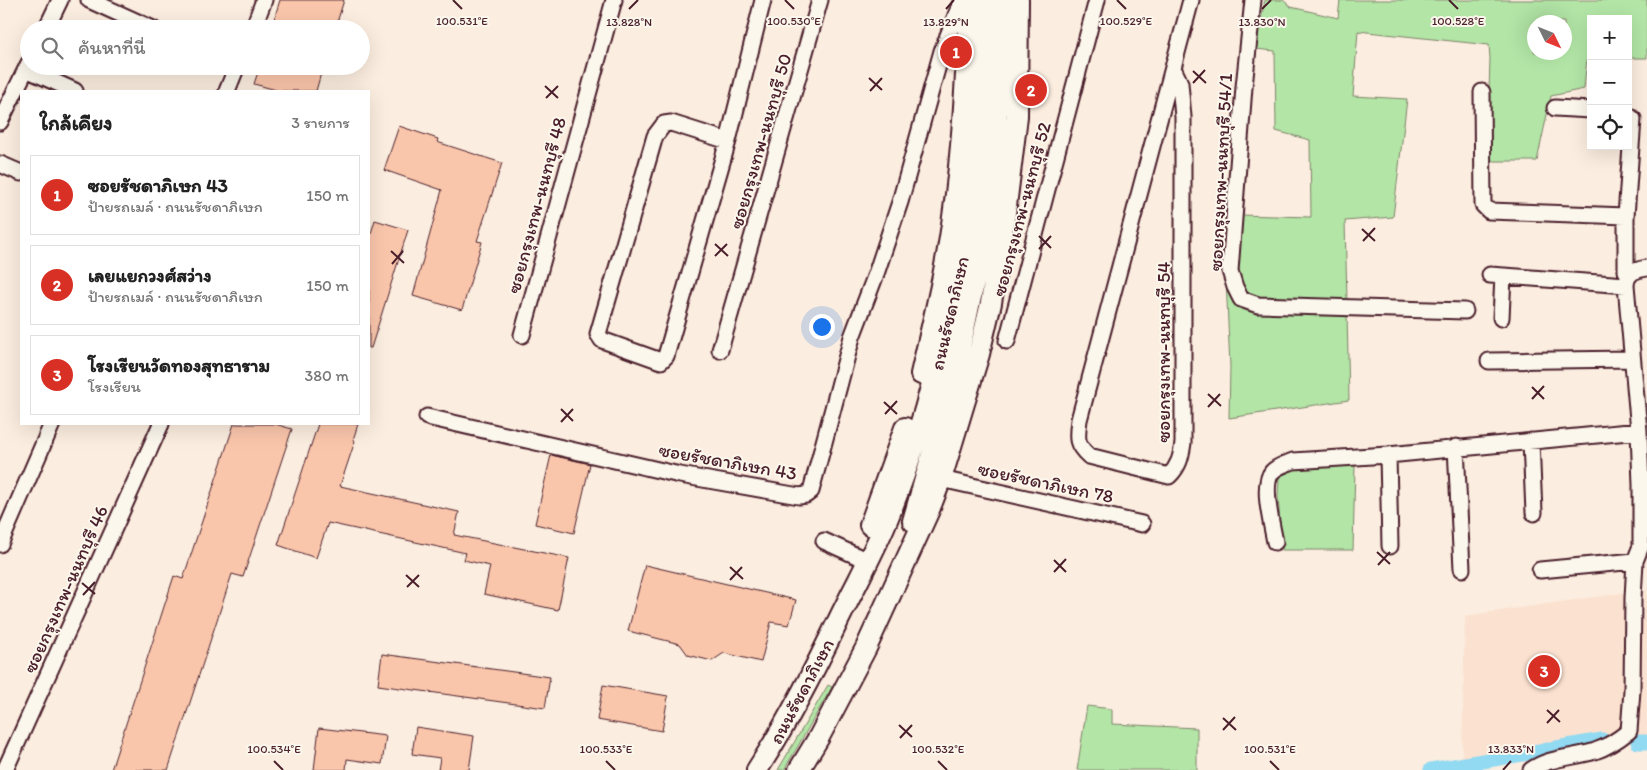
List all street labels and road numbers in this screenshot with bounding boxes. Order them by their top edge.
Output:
street label: ซอยกรุงเทพ-นนทบุรี 50 [724,51,797,232]
street label: ซอยกรุงเทพ-นนทบุรี 54/1 [1204,72,1238,271]
street label: ซอยกรุงเทพ-นนทบุรี 48 [502,114,572,296]
street label: ซอยกรุงเทพ-นนทบุรี 52 [987,119,1057,299]
street label: ถนนรัชดาภิเษก [925,254,974,372]
street label: ซอยกรุงเทพ-นนทบุรี 54 [1152,261,1176,443]
street label: ซอยรัชดาภิเษก 43 [657,438,799,485]
street label: ซอยรัชดาภิเษก 78 [976,457,1116,508]
street label: ซอยกรุงเทพ-นนทบุรี 46 [18,502,114,677]
street label: ถนนรัชดาภิเษก [764,635,839,748]

